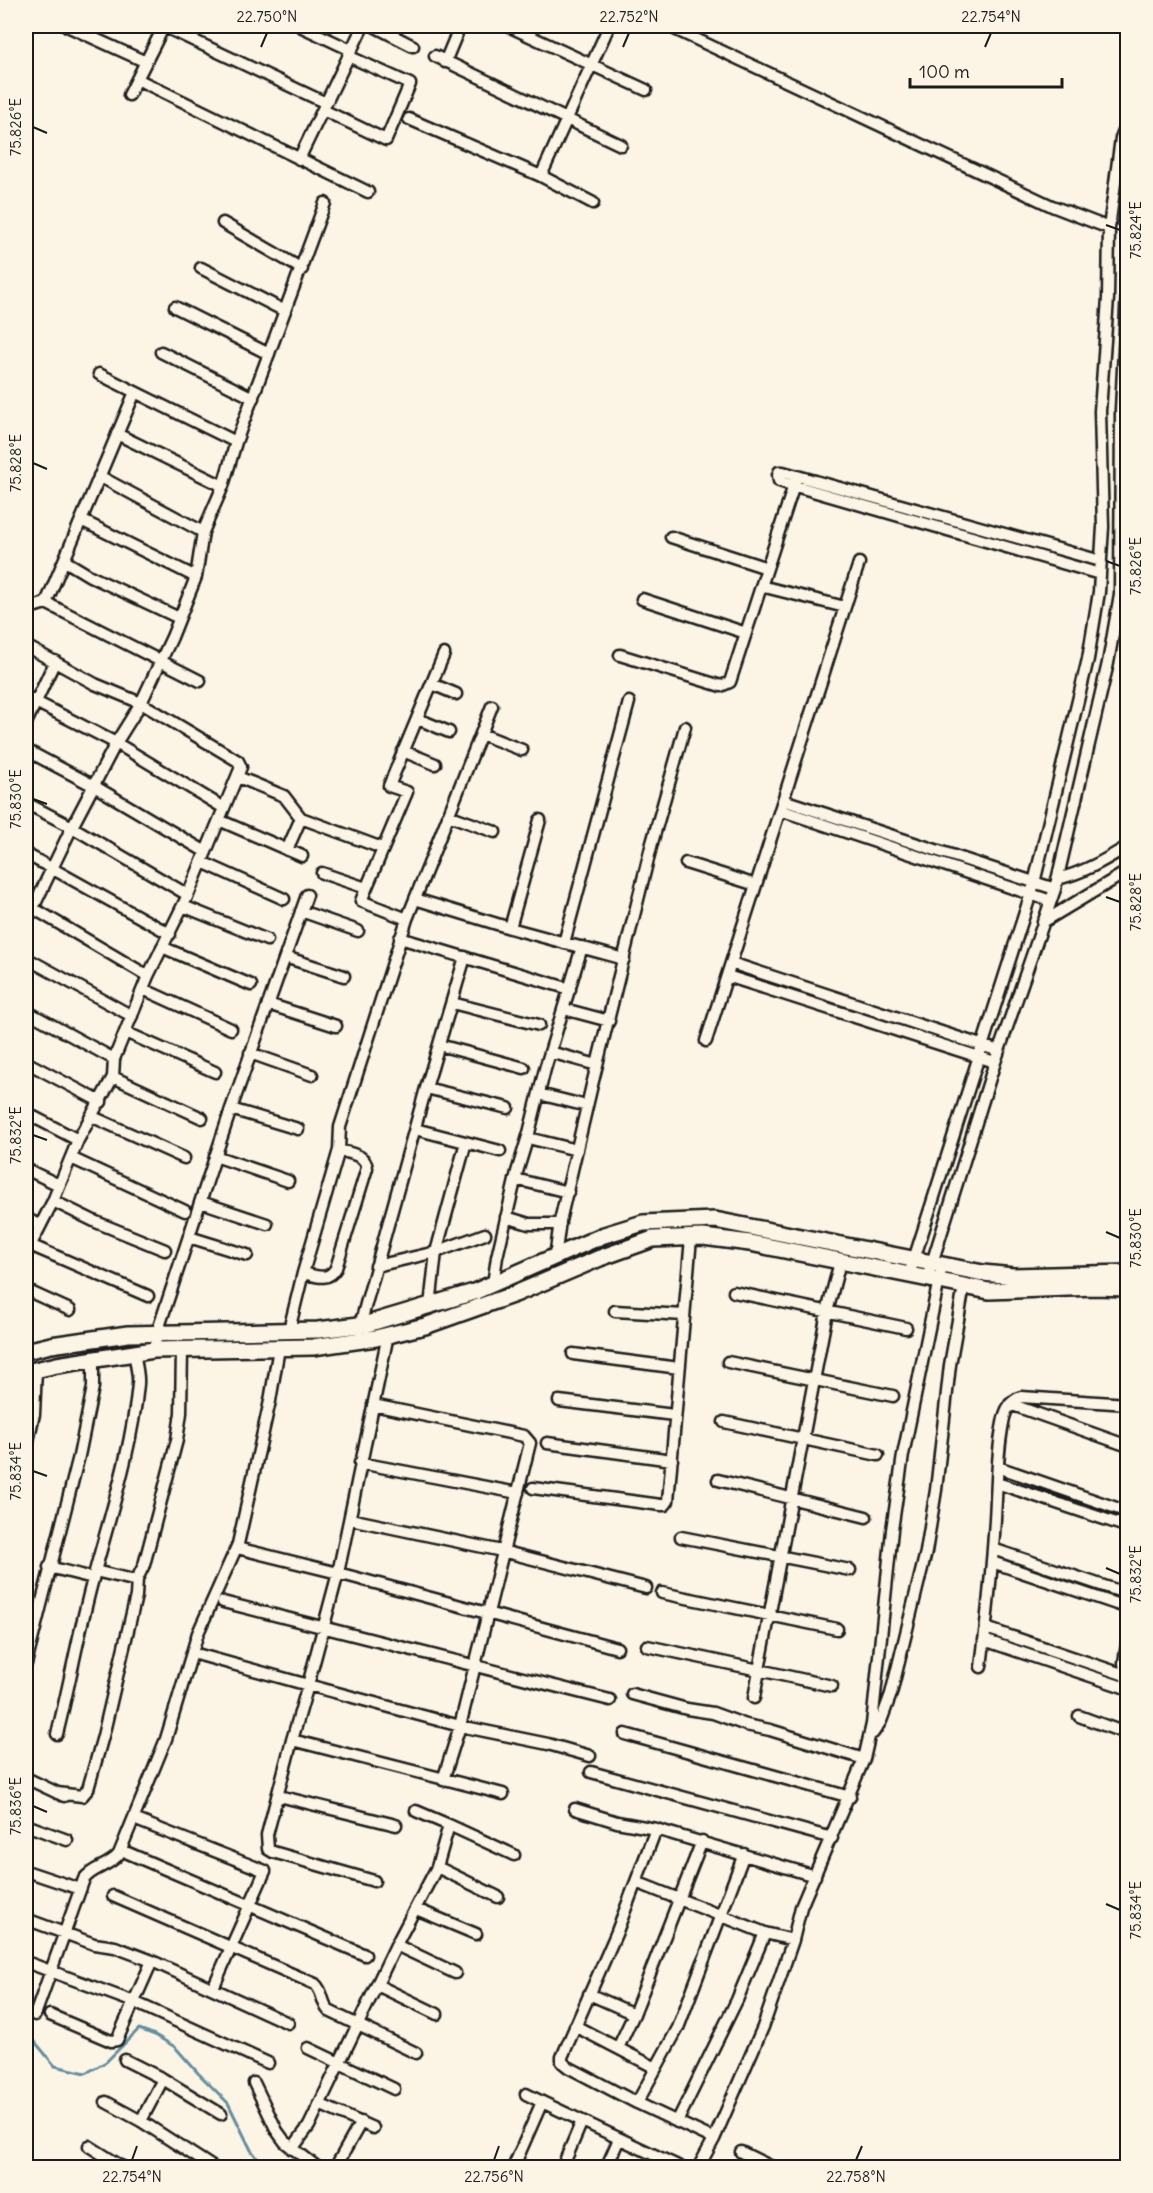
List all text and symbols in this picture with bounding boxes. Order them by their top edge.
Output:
text: 22.750°N [237,7,297,26]
text: 22.752°N [599,7,659,26]
text: 22.754°N [961,7,1021,26]
scale bar [910,51,1062,89]
text: 100 m [919,60,970,83]
text: 75.826°E [6,98,25,156]
text: 75.824°E [1126,201,1145,259]
text: 75.828°E [6,434,25,492]
text: 75.826°E [1126,537,1145,595]
text: 75.830°E [6,769,25,829]
text: 75.828°E [1126,873,1145,931]
text: 75.832°E [6,1106,25,1164]
text: 75.830°E [1126,1208,1145,1268]
text: 75.834°E [6,1441,25,1500]
text: 75.832°E [1126,1545,1145,1603]
text: 75.836°E [6,1776,25,1835]
text: 75.834°E [1126,1880,1145,1939]
text: 22.754°N [102,2167,162,2186]
text: 22.756°N [464,2167,524,2186]
text: 22.758°N [826,2167,886,2186]

